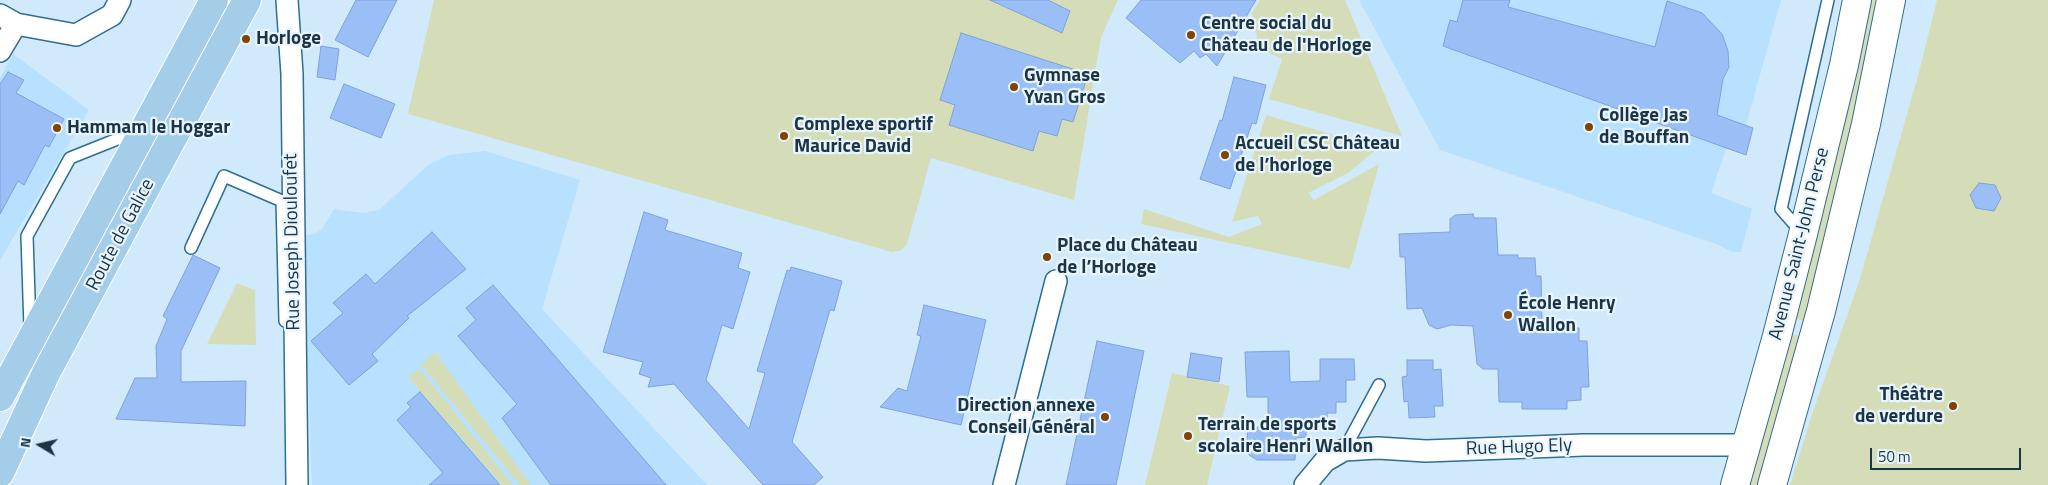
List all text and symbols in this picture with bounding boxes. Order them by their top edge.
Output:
place label: Centre social du Château de l'Horloge [1201,13,1372,57]
place label: Horloge [256,28,321,50]
marker: Centre social du Château de l'Horloge [1185,29,1197,41]
marker: Horloge [240,33,252,45]
place label: Gymnase Yvan Gros [1024,65,1105,109]
marker: Gymnase Yvan Gros [1008,81,1020,93]
place label: Collège Jas de Bouffan [1599,105,1689,149]
place label: Complexe sportif Maurice David [794,114,933,158]
place label: Hammam le Hoggar [67,117,230,139]
marker: Collège Jas de Bouffan [1583,121,1595,133]
marker: Hammam le Hoggar [51,122,63,134]
marker: Complexe sportif Maurice David [778,130,790,142]
place label: Accueil CSC Château de l’horloge [1235,133,1400,177]
street label: Avenue Saint-John Perse [1765,145,1835,343]
marker: Accueil CSC Château de l’horloge [1219,149,1231,161]
street label: Rue Joseph Diouloufet [280,153,306,331]
street label: Route de Galice [82,175,160,295]
place label: Place du Château de l’Horloge [1057,235,1198,279]
marker: Place du Château de l’Horloge [1041,251,1053,263]
place label: École Henry Wallon [1518,293,1615,337]
marker: École Henry Wallon [1502,309,1514,321]
place label: Théâtre de verdure [1855,384,1943,428]
place label: Direction annexe Conseil Général [957,395,1095,439]
marker: Théâtre de verdure [1947,400,1959,412]
marker: Direction annexe Conseil Général [1099,411,1111,423]
place label: Terrain de sports scolaire Henri Wallon [1198,414,1373,458]
north arrow [15,420,65,470]
marker: Terrain de sports scolaire Henri Wallon [1182,430,1194,442]
street label: Rue Hugo Ely [1465,435,1573,461]
text: N [14,436,36,449]
scale bar [1873,438,2024,470]
text: 50 m [1878,445,1911,468]

